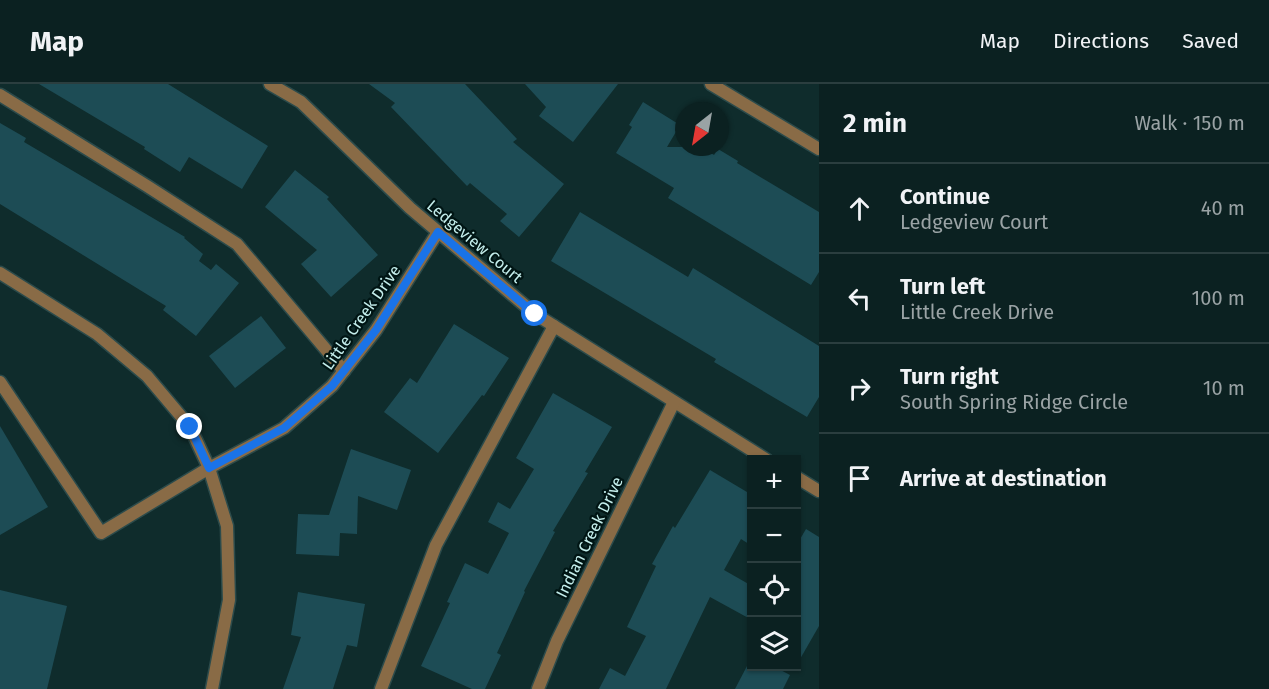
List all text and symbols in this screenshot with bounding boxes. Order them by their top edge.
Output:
text: Map [30,25,84,58]
text: Map [980,28,1020,54]
text: Directions [1053,28,1149,54]
text: Saved [1182,28,1239,54]
north arrow [675,102,729,156]
text: 2 min [843,108,907,139]
text: Walk · 150 m [1135,111,1245,135]
text: Continue [900,183,990,210]
icon: ahead [843,192,876,225]
street label: Ledgeview Court [423,196,526,287]
text: 40 m [1201,196,1245,220]
text: Ledgeview Court [900,210,1048,234]
street label: Little Creek Drive [318,261,405,373]
text: Turn left [900,273,985,300]
icon: left [843,282,876,315]
text: 100 m [1192,286,1245,310]
route start [521,300,547,326]
text: Little Creek Drive [900,300,1054,324]
text: Turn right [900,363,999,390]
icon: right [843,372,876,405]
text: 10 m [1203,376,1245,400]
text: South Spring Ridge Circle [900,390,1128,414]
route end [176,413,202,439]
map controls [747,455,801,671]
button: + [747,455,801,509]
icon: arrive [843,462,876,495]
text: Arrive at destination [900,465,1107,492]
street label: Indian Creek Drive [552,474,627,601]
button: − [747,509,801,563]
button: locate [747,563,801,617]
button: layers [747,617,801,671]

